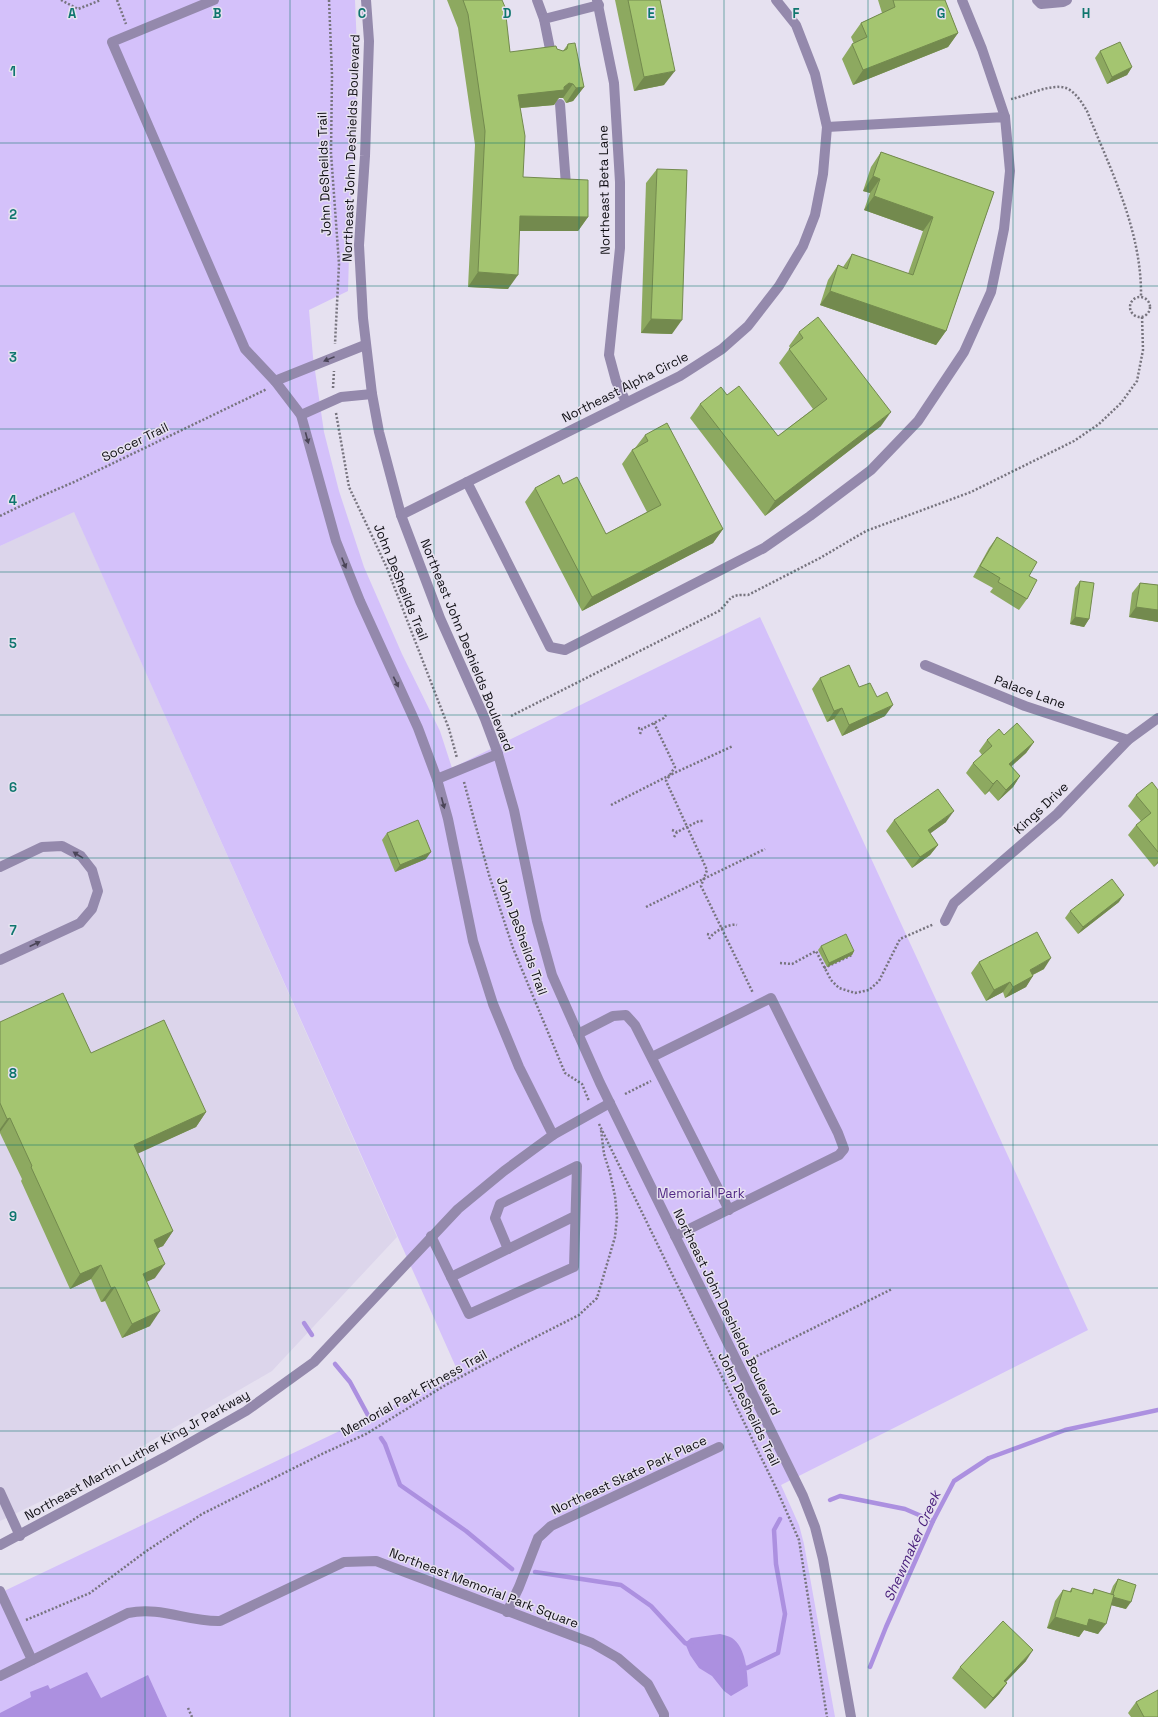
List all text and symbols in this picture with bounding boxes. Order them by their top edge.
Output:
text: A [68,5,77,22]
text: B [213,5,222,22]
text: C [358,5,366,22]
text: D [503,5,512,22]
text: E [647,5,655,22]
text: F [793,5,800,22]
text: G [937,5,945,22]
text: H [1082,5,1090,22]
street label: Northeast John Deshields Boulevard [339,34,363,262]
text: 1 [10,63,16,80]
street label: John DeSheilds Trail [313,112,335,236]
street label: Northeast Beta Lane [594,125,614,255]
text: 2 [9,206,17,223]
street label: Northeast Alpha Circle [559,348,691,426]
text: 3 [9,349,17,366]
one-way arrow [322,356,334,362]
street label: Soccer Trail [99,419,171,465]
one-way arrow [304,432,310,444]
text: 4 [9,492,17,509]
street label: John DeSheilds Trail [370,521,432,643]
street label: Northeast John Deshields Boulevard [416,536,518,754]
one-way arrow [342,557,348,569]
text: 5 [9,635,17,652]
street label: Palace Lane [992,671,1068,713]
one-way arrow [393,676,399,688]
street label: Kings Drive [1010,778,1072,838]
text: 6 [9,779,17,796]
one-way arrow [441,796,447,809]
one-way arrow [72,851,83,858]
street label: John DeSheilds Trail [493,875,551,997]
text: 7 [9,922,17,939]
one-way arrow [30,941,41,947]
text: 8 [9,1065,17,1082]
park label: Memorial Park [657,1185,745,1202]
street label: Northeast John Deshields Boulevard [669,1206,785,1418]
text: 9 [9,1208,17,1225]
street label: Memorial Park Fitness Trail [338,1346,490,1440]
street label: John DeSheilds Trail [714,1349,784,1469]
street label: Northeast Martin Luther King Jr Parkway [22,1386,252,1524]
street label: Northeast Skate Park Place [549,1431,709,1519]
water label: Shewmaker Creek [880,1487,945,1604]
street label: Northeast Memorial Park Square [387,1544,581,1632]

